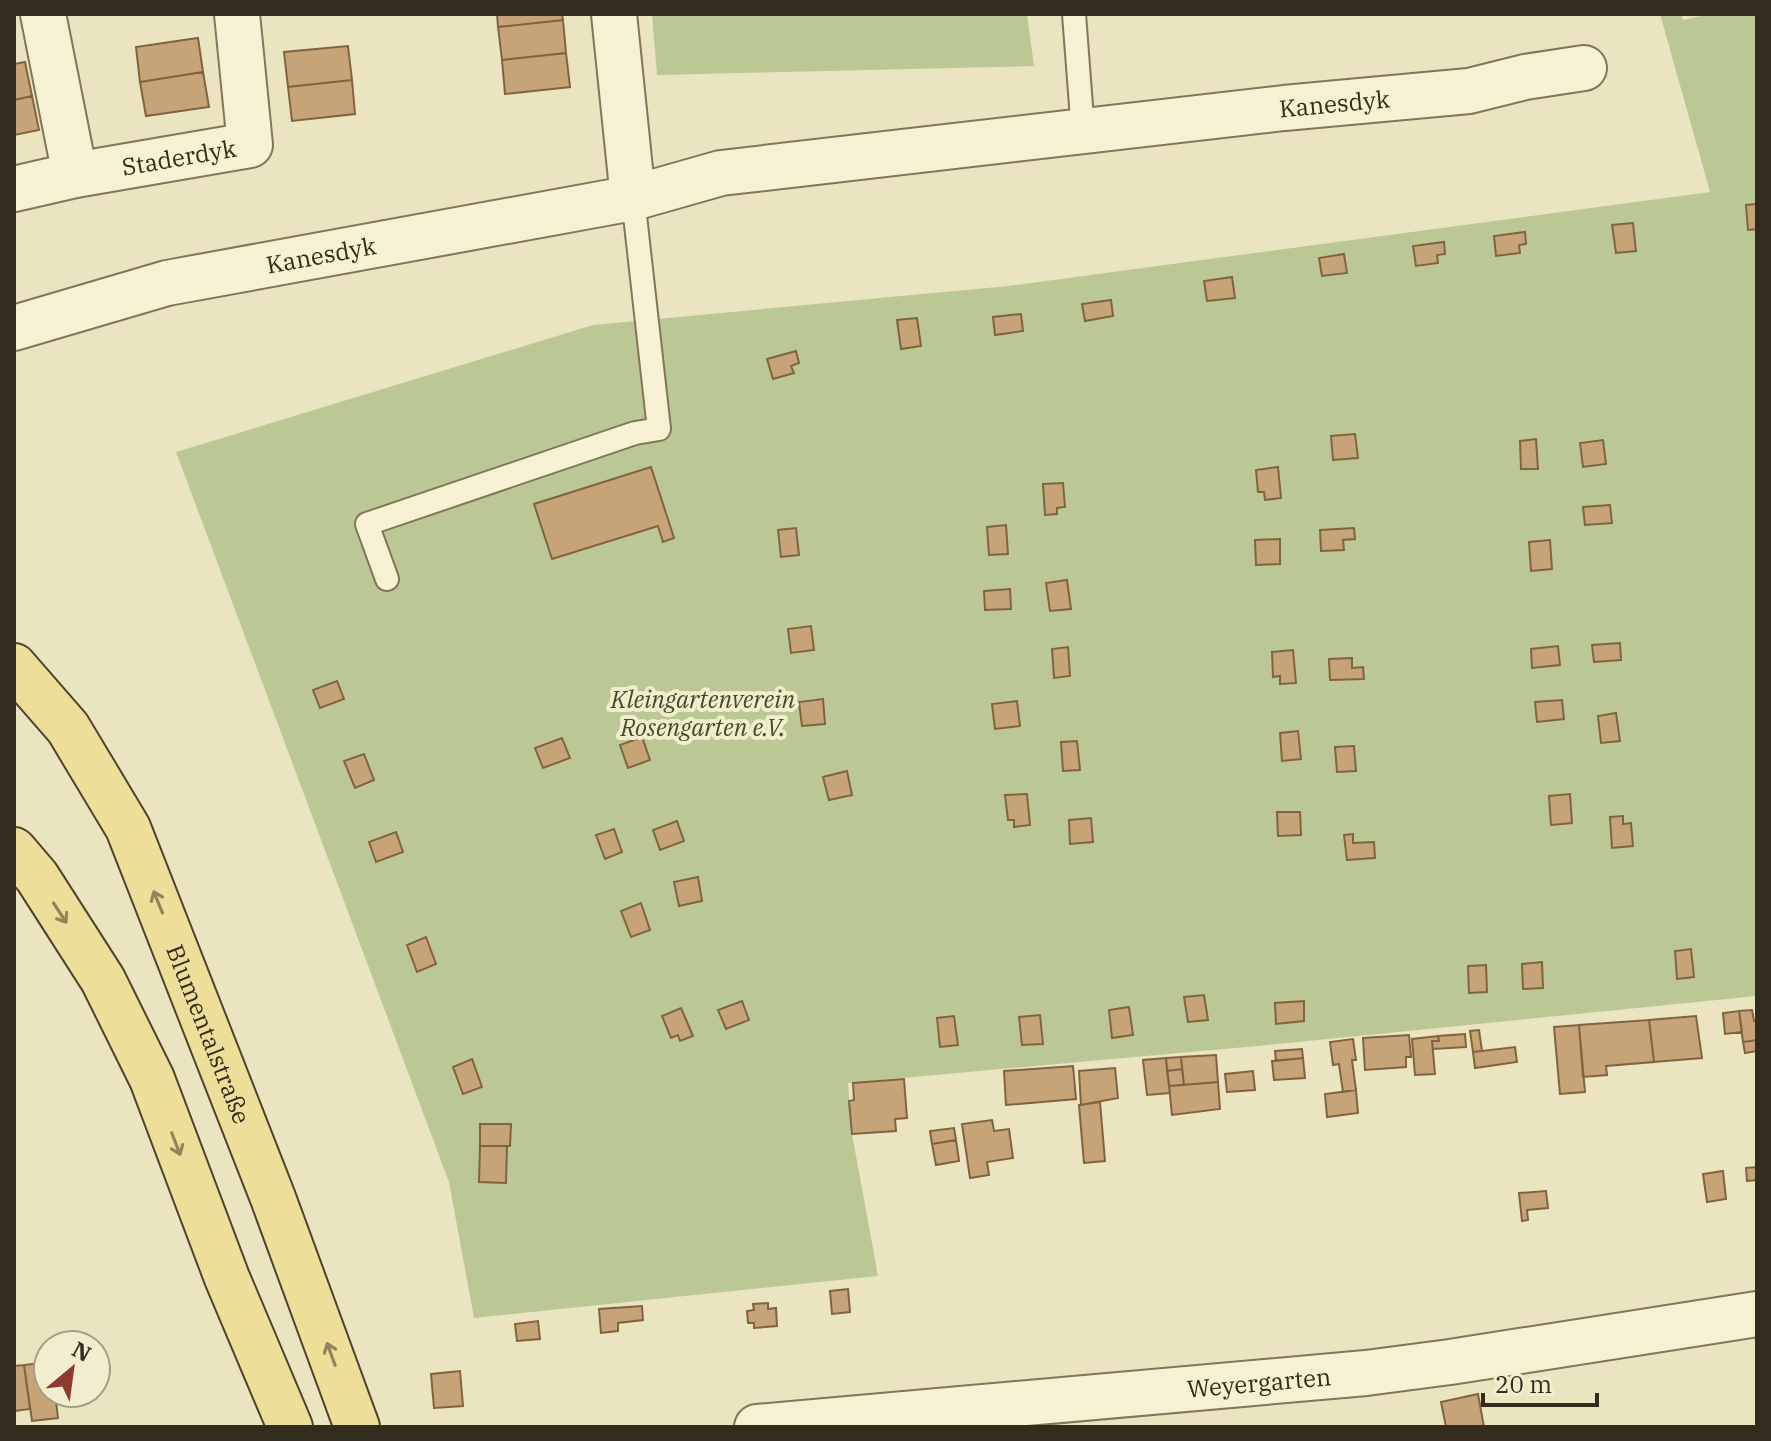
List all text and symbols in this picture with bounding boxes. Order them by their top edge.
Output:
street label: Kanesdyk [1278,82,1391,124]
street label: Staderdyk [119,132,238,183]
street label: Kanesdyk [263,229,379,281]
park label: Kleingartenverein Rosengarten e.V. [610,683,795,743]
one-way arrow [149,890,164,915]
one-way arrow [51,901,68,923]
street label: Blumentalstraße [159,940,258,1128]
one-way arrow [170,1131,184,1156]
north arrow [32,1329,112,1409]
text: N [67,1334,97,1368]
one-way arrow [323,1342,337,1366]
scale bar [1483,1357,1597,1407]
street label: Weyergarten [1186,1360,1332,1405]
text: 20 m [1495,1368,1552,1400]

